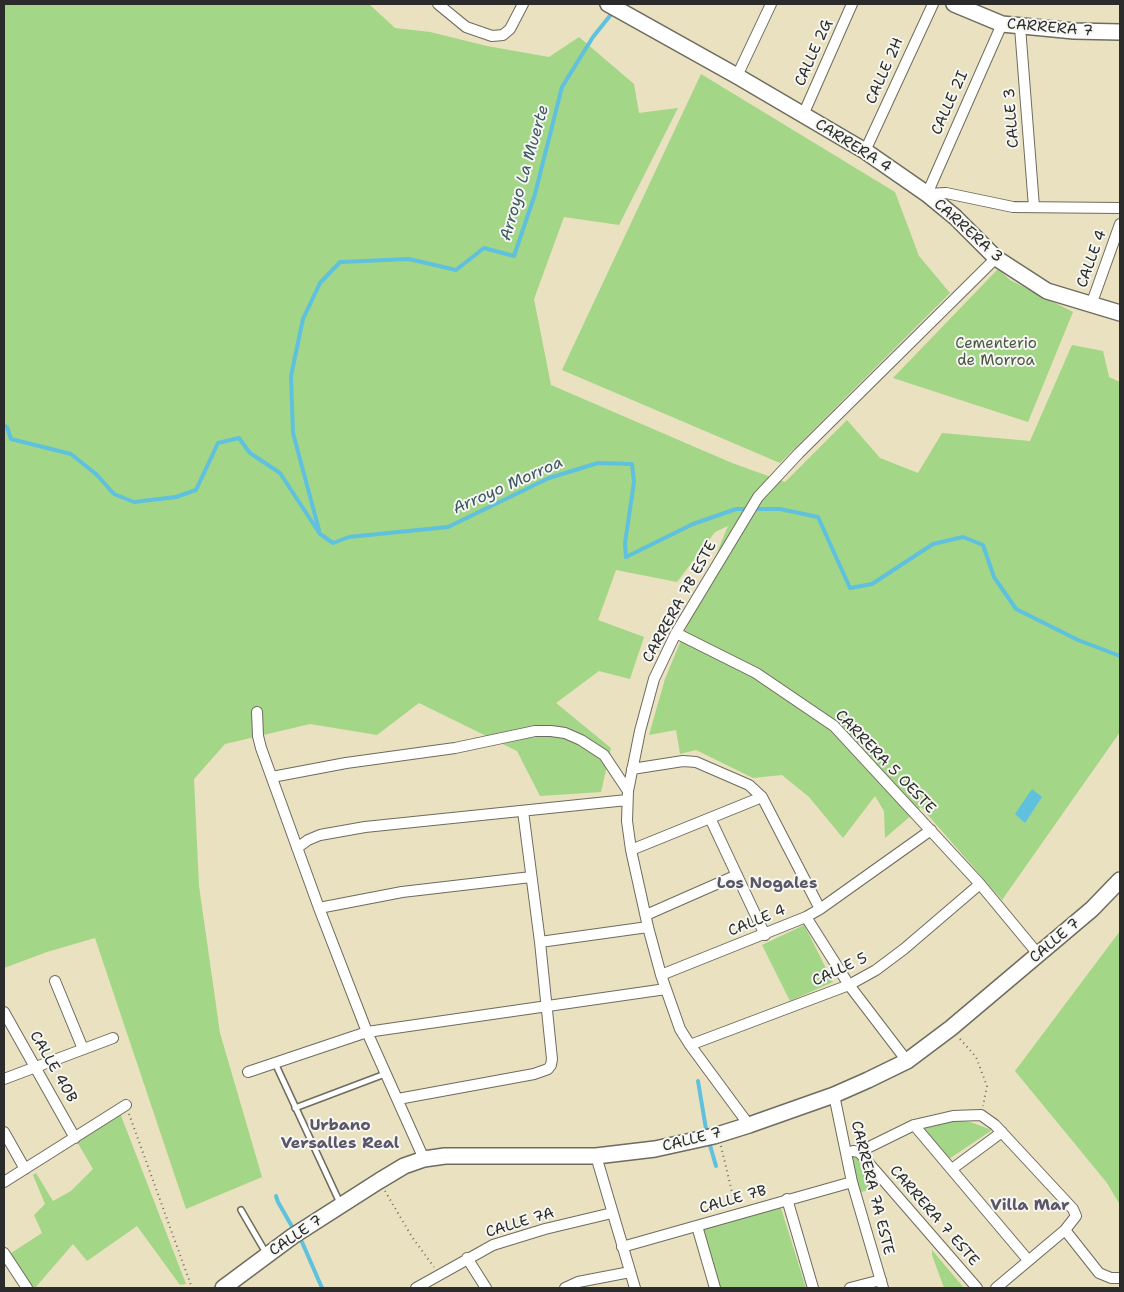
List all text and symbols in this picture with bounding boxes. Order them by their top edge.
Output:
street label: CARRERA 7 [1006,15,1094,41]
street label: CALLE 2G [791,17,837,89]
street label: CALLE 2H [862,35,908,107]
street label: CALLE 2I [928,68,972,138]
street label: CALLE 3 [1001,87,1023,149]
water label: Arroyo La Muerte [496,103,554,243]
street label: CARRERA 4 [812,115,894,177]
street label: CARRERA 3 [930,195,1006,267]
street label: CALLE 4 [1073,228,1111,290]
park label: Cementerio de Morroa [955,335,1037,370]
water label: Arroyo Morroa [450,453,566,519]
street label: CARRERA 7B ESTE [639,538,721,666]
street label: CARRERA 5 OESTE [831,707,939,817]
district label: Los Nogales [717,874,817,894]
street label: CALLE 4 [726,901,788,941]
street label: CALLE 7 [1026,915,1084,967]
street label: CALLE 5 [810,949,870,991]
street label: CALLE 40B [25,1028,81,1106]
district label: Urbano Versalles Real [281,1116,399,1154]
street label: CARRERA 7A ESTE [847,1119,897,1257]
street label: CALLE 7 [661,1124,723,1156]
street label: CARRERA 7 ESTE [885,1162,983,1270]
street label: CALLE 7B [697,1182,769,1218]
district label: Villa Mar [990,1196,1070,1216]
street label: CALLE 7A [484,1204,556,1242]
street label: CALLE 7 [266,1212,326,1260]

